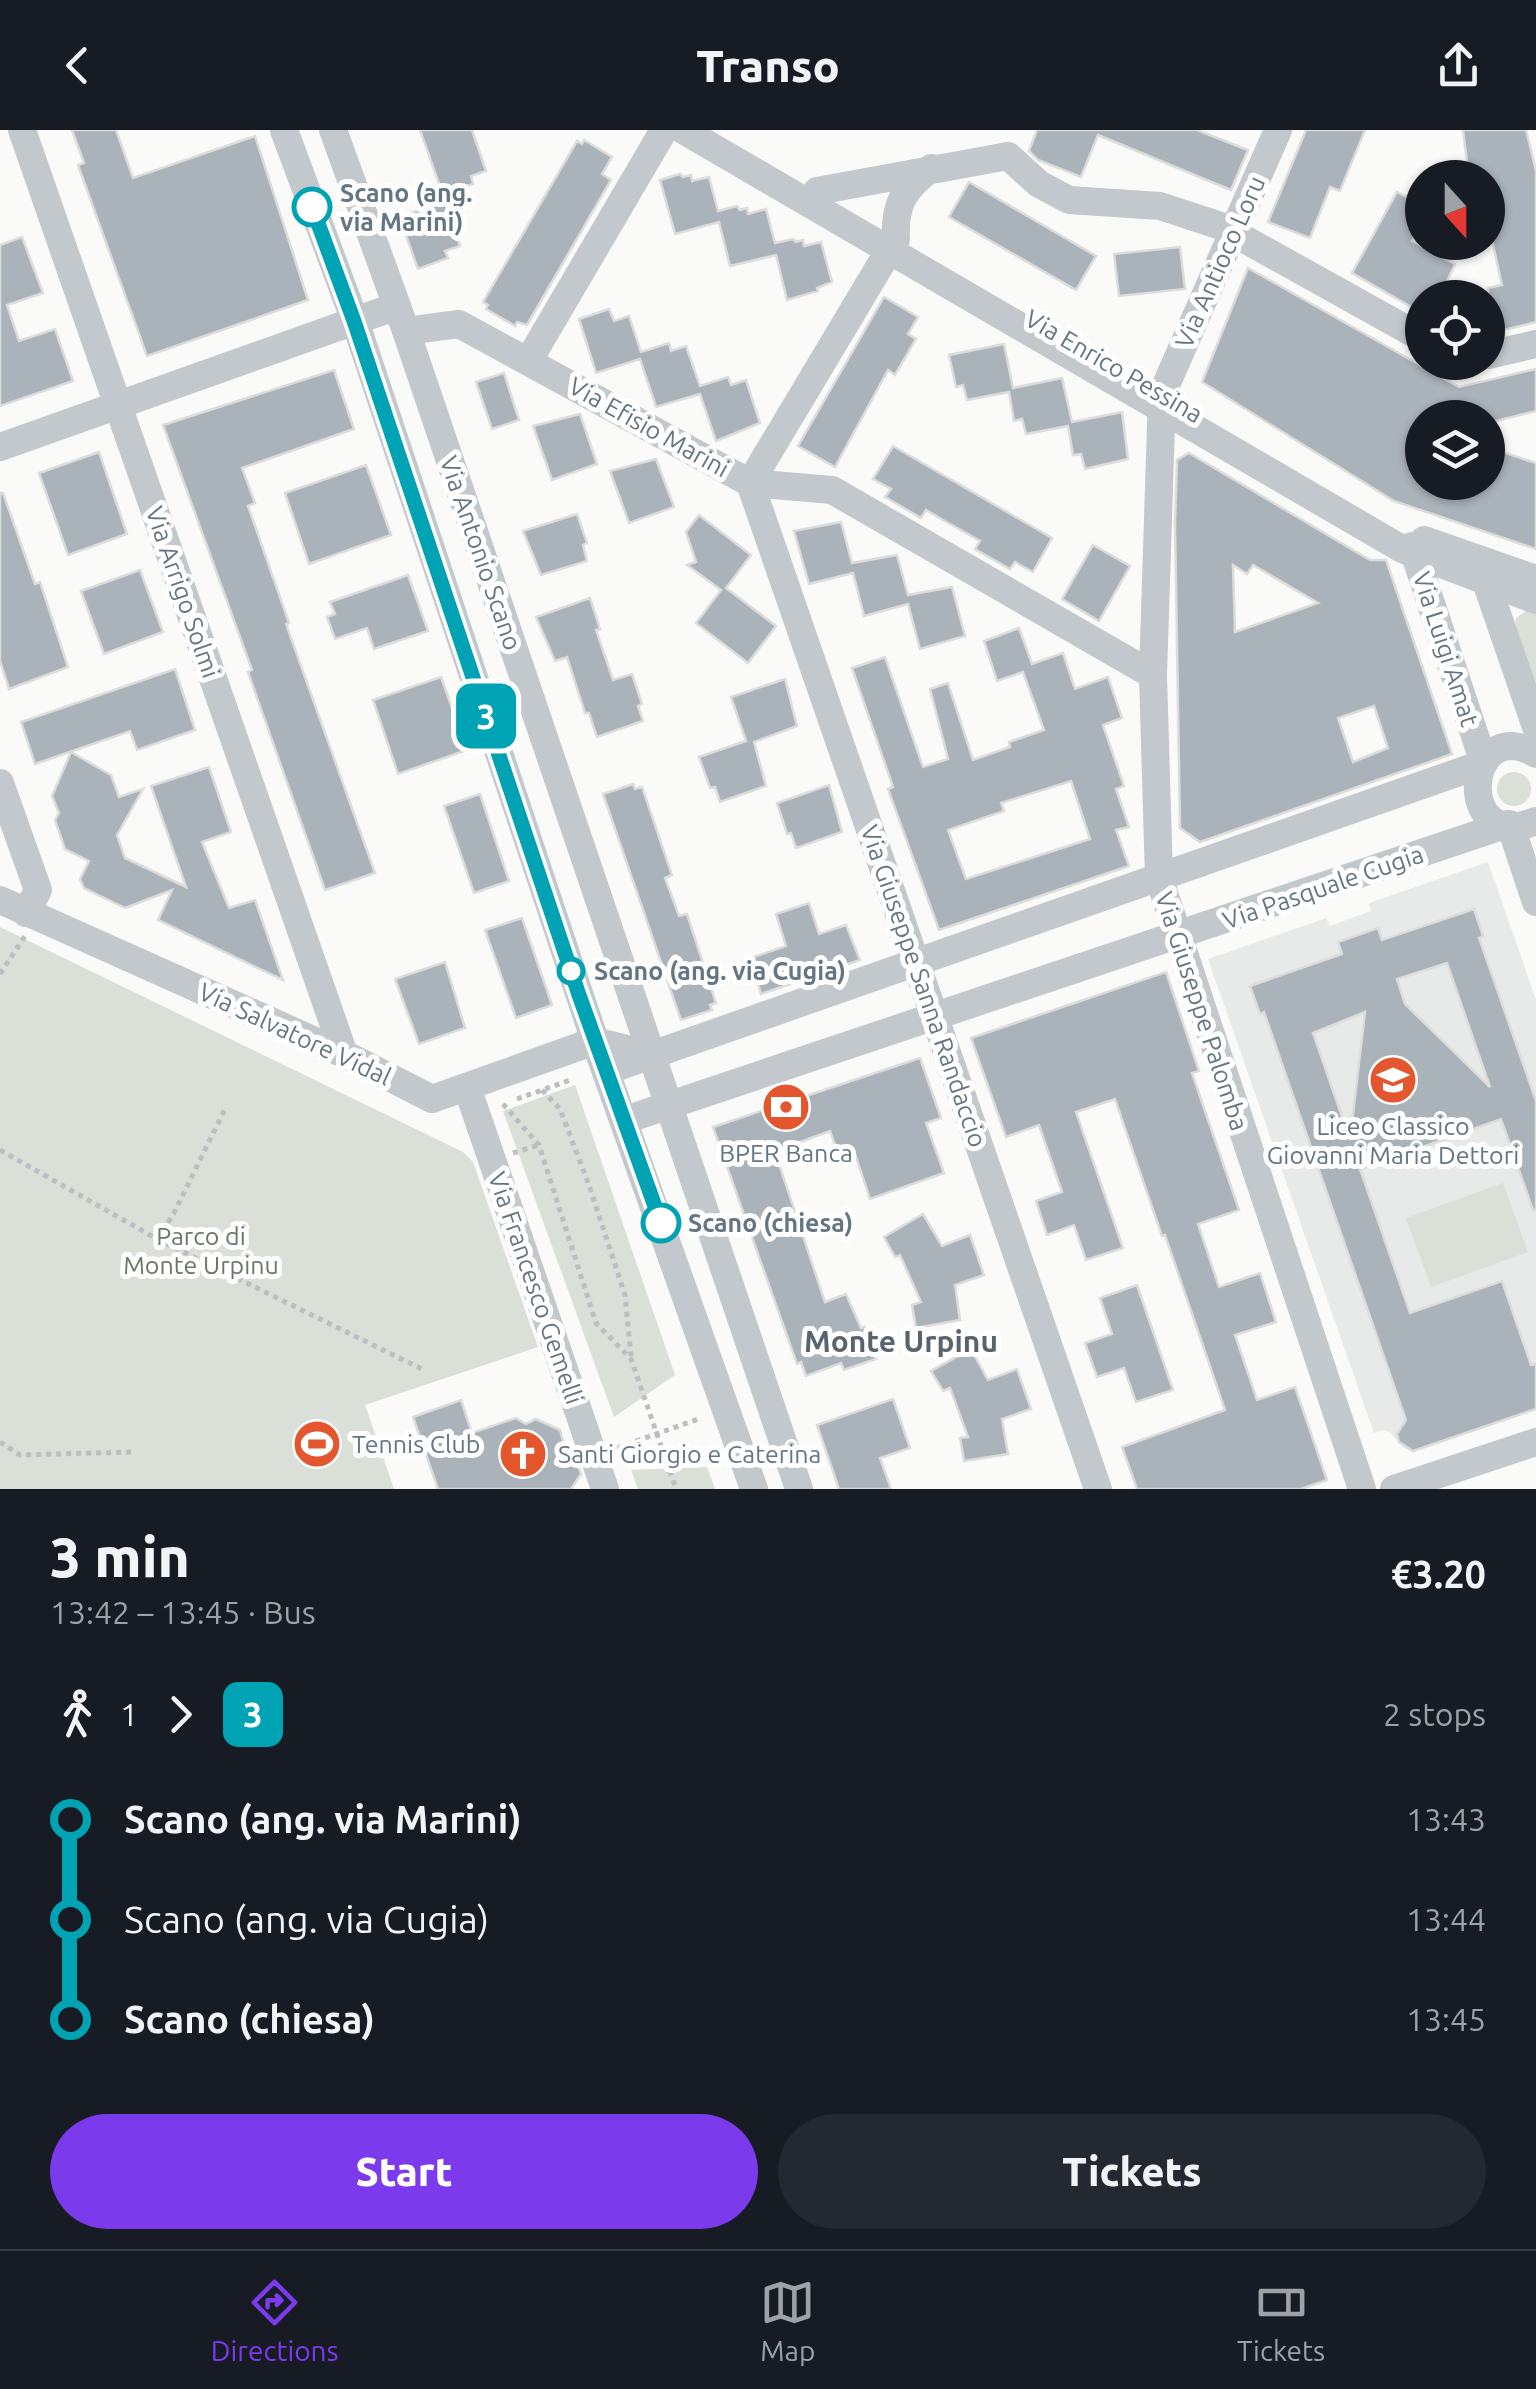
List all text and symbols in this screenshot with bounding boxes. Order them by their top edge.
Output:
icon: back [50,38,105,93]
icon: share [1431,38,1486,93]
text: Transo [696,40,840,91]
north arrow [1405,160,1505,260]
map controls [1405,160,1505,500]
street label: Via Antioco Loru [1170,172,1270,352]
place label: Scano (ang. via Marini) [340,179,472,236]
marker: Scano (ang. via Marini) [293,188,331,226]
button: locate [1405,280,1505,380]
street label: Via Enrico Pessina [1020,304,1208,428]
street label: Via Efisio Marini [564,371,734,483]
button: layers [1405,400,1505,500]
street label: Via Antonio Scano [435,452,527,654]
street label: Via Arrigo Solmi [141,503,225,681]
street label: Via Luigi Amat [1408,568,1484,730]
line badge: 3 [454,684,518,748]
text: 3 [476,696,496,736]
street label: Via Giuseppe Sanna Randaccio [856,821,992,1151]
street label: Via Pasquale Cugia [1219,840,1427,934]
street label: Via Giuseppe Palomba [1150,888,1254,1134]
place label: Scano (ang. via Cugia) [594,957,846,985]
marker: Scano (ang. via Cugia) [558,958,584,984]
street label: Via Salvatore Vidal [194,977,396,1091]
school or university icon: Liceo Classico Giovanni Maria Dettori [1367,1054,1419,1106]
bank icon: BPER Banca [760,1081,812,1133]
place label: Liceo Classico Giovanni Maria Dettori [1267,1112,1519,1169]
place label: BPER Banca [719,1139,853,1167]
street label: Via Francesco Gemelli [483,1168,589,1408]
marker: Scano (chiesa) [642,1204,680,1242]
place label: Scano (chiesa) [688,1209,853,1237]
park label: Parco di Monte Urpinu [123,1222,279,1279]
district label: Monte Urpinu [804,1324,998,1358]
sports icon: Tennis Club [291,1418,343,1470]
church icon: Santi Giorgio e Caterina [497,1428,549,1480]
place label: Tennis Club [352,1430,480,1458]
place label: Santi Giorgio e Caterina [558,1440,821,1468]
text: 3 min [50,1526,190,1587]
text: €3.20 [1391,1553,1486,1595]
text: 13:42 – 13:45 · Bus [50,1594,316,1630]
icon: walk [50,1687,105,1742]
icon: forward [153,1687,208,1742]
text: 3 [243,1694,263,1734]
text: 1 [120,1696,138,1732]
text: 2 stops [1383,1696,1486,1732]
text: Scano (ang. via Marini) [124,1798,522,1840]
text: 13:43 [1406,1801,1486,1837]
text: Scano (ang. via Cugia) [124,1898,489,1940]
text: 13:44 [1406,1901,1486,1937]
text: Scano (chiesa) [124,1998,375,2040]
text: 13:45 [1406,2001,1486,2037]
button: Start [50,2114,758,2229]
button: Tickets [778,2114,1486,2229]
tab: Directions [211,2275,339,2366]
tab: Map [760,2275,815,2366]
tab: Tickets [1237,2275,1325,2366]

